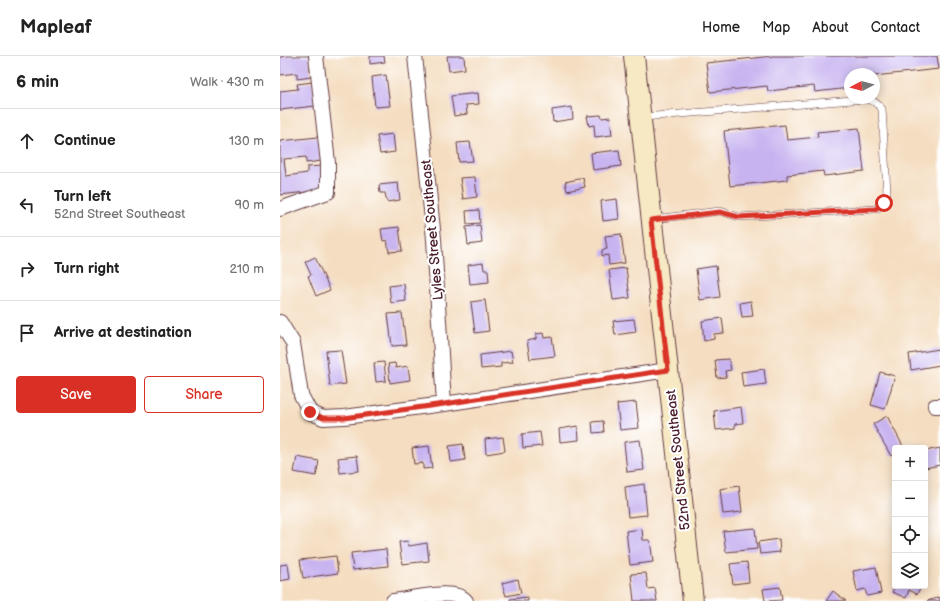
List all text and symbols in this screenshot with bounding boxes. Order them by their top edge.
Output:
text: Mapleaf [20,16,92,39]
text: Home [702,19,740,36]
text: Map [762,19,790,36]
text: About [812,19,849,36]
text: Contact [871,19,920,36]
north arrow [844,68,880,104]
text: 6 min [16,72,59,92]
text: Walk · 430 m [190,74,264,90]
icon: ahead [16,130,38,152]
text: Continue [54,131,116,150]
text: 130 m [229,133,264,149]
street label: Lyles Street Southeast [417,158,447,301]
text: Turn left [54,187,111,206]
icon: left [16,194,38,216]
route start [875,194,893,212]
text: 90 m [235,197,264,213]
text: 52nd Street Southeast [54,206,185,222]
icon: right [16,258,38,280]
text: Turn right [54,259,119,278]
text: 210 m [230,261,264,277]
icon: arrive [16,322,38,344]
text: Arrive at destination [54,323,192,342]
button: Save [16,376,136,413]
button: Share [144,376,264,413]
street label: 52nd Street Southeast [662,388,694,531]
route end [301,403,319,421]
map controls [892,445,928,589]
button: + [892,445,928,481]
button: − [892,481,928,517]
button: locate [892,517,928,553]
button: layers [892,553,928,589]

